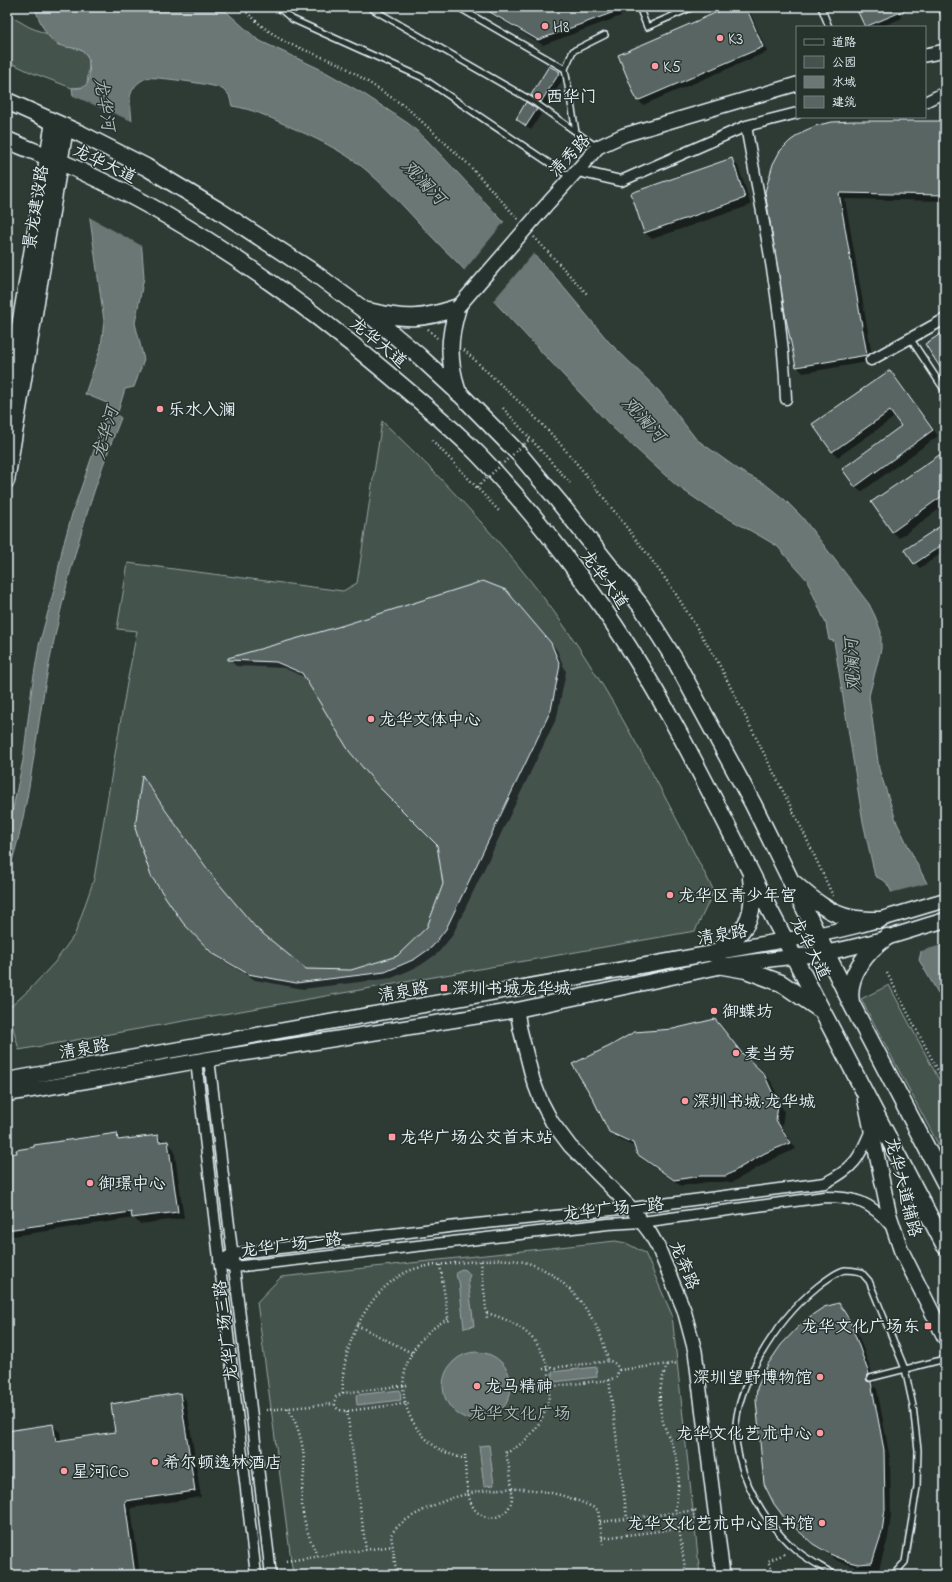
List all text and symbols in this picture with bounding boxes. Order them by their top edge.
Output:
place label: H8 [553,15,569,40]
marker: H8 [540,21,550,31]
legend [796,26,926,118]
place label: K3 [728,27,743,52]
marker: K3 [715,33,725,43]
text: 道路 [832,34,856,52]
text: 公园 [832,54,856,72]
place label: K5 [663,55,681,80]
marker: K5 [650,61,660,71]
text: 水域 [832,74,856,92]
water label: 龙华河 [86,76,121,136]
place label: 西华门 [546,85,597,110]
marker: 西华门 [533,91,543,101]
text: 建筑 [832,94,856,112]
street label: 清秀路 [543,129,597,183]
street label: 龙华大道 [68,138,140,190]
water label: 观澜河 [394,155,453,214]
street label: 景龙建设路 [17,163,55,251]
street label: 龙华大道 [344,312,412,375]
water label: 观澜河 [615,392,673,451]
place label: 乐水入澜 [168,398,236,423]
water label: 龙华河 [87,401,128,463]
marker: 乐水入澜 [155,404,165,414]
street label: 龙华大道 [574,545,634,615]
water label: 观澜河 [839,634,868,693]
place label: 龙华文体中心 [379,708,481,733]
marker: 龙华文体中心 [366,714,376,724]
place label: 龙华区青少年宫 [678,884,797,909]
marker: 龙华区青少年宫 [665,890,675,900]
street label: 龙华大道 [783,913,836,985]
street label: 清泉路 [695,919,750,952]
street label: 清泉路 [376,976,431,1009]
place label: 深圳书城龙华城 [452,977,571,1002]
marker: 深圳书城龙华城 [439,983,449,993]
place label: 御蝶坊 [722,1000,773,1025]
marker: 御蝶坊 [709,1006,719,1016]
street label: 清泉路 [57,1033,112,1066]
place label: 麦当劳 [744,1042,795,1067]
marker: 麦当劳 [731,1048,741,1058]
place label: 深圳书城·龙华城 [693,1090,816,1115]
marker: 深圳书城·龙华城 [680,1096,690,1106]
place label: 龙华广场公交首末站 [400,1126,553,1151]
marker: 龙华广场公交首末站 [387,1132,397,1142]
street label: 龙华大道辅路 [878,1135,927,1240]
place label: 御璟中心 [98,1172,166,1197]
marker: 御璟中心 [85,1178,95,1188]
street label: 龙华广场一路 [561,1192,665,1227]
street label: 龙华广场一路 [239,1227,343,1264]
street label: 龙奔路 [662,1237,705,1294]
street label: 龙华广场三路 [208,1279,245,1383]
place label: 龙华文化广场东 [801,1315,920,1340]
marker: 龙华文化广场东 [923,1321,933,1331]
place label: 深圳望野博物馆 [693,1366,812,1391]
marker: 深圳望野博物馆 [815,1372,825,1382]
place label: 龙马精神 [485,1375,553,1400]
marker: 龙马精神 [472,1381,482,1391]
park label: 龙华文化广场 [469,1402,571,1427]
place label: 龙华文化艺术中心 [676,1422,812,1447]
marker: 龙华文化艺术中心 [815,1428,825,1438]
place label: 希尔顿逸林酒店 [163,1451,282,1476]
marker: 希尔顿逸林酒店 [150,1457,160,1467]
place label: 星河iCO [72,1460,129,1485]
marker: 星河iCO [59,1466,69,1476]
place label: 龙华文化艺术中心图书馆 [627,1512,814,1537]
marker: 龙华文化艺术中心图书馆 [817,1518,827,1528]

